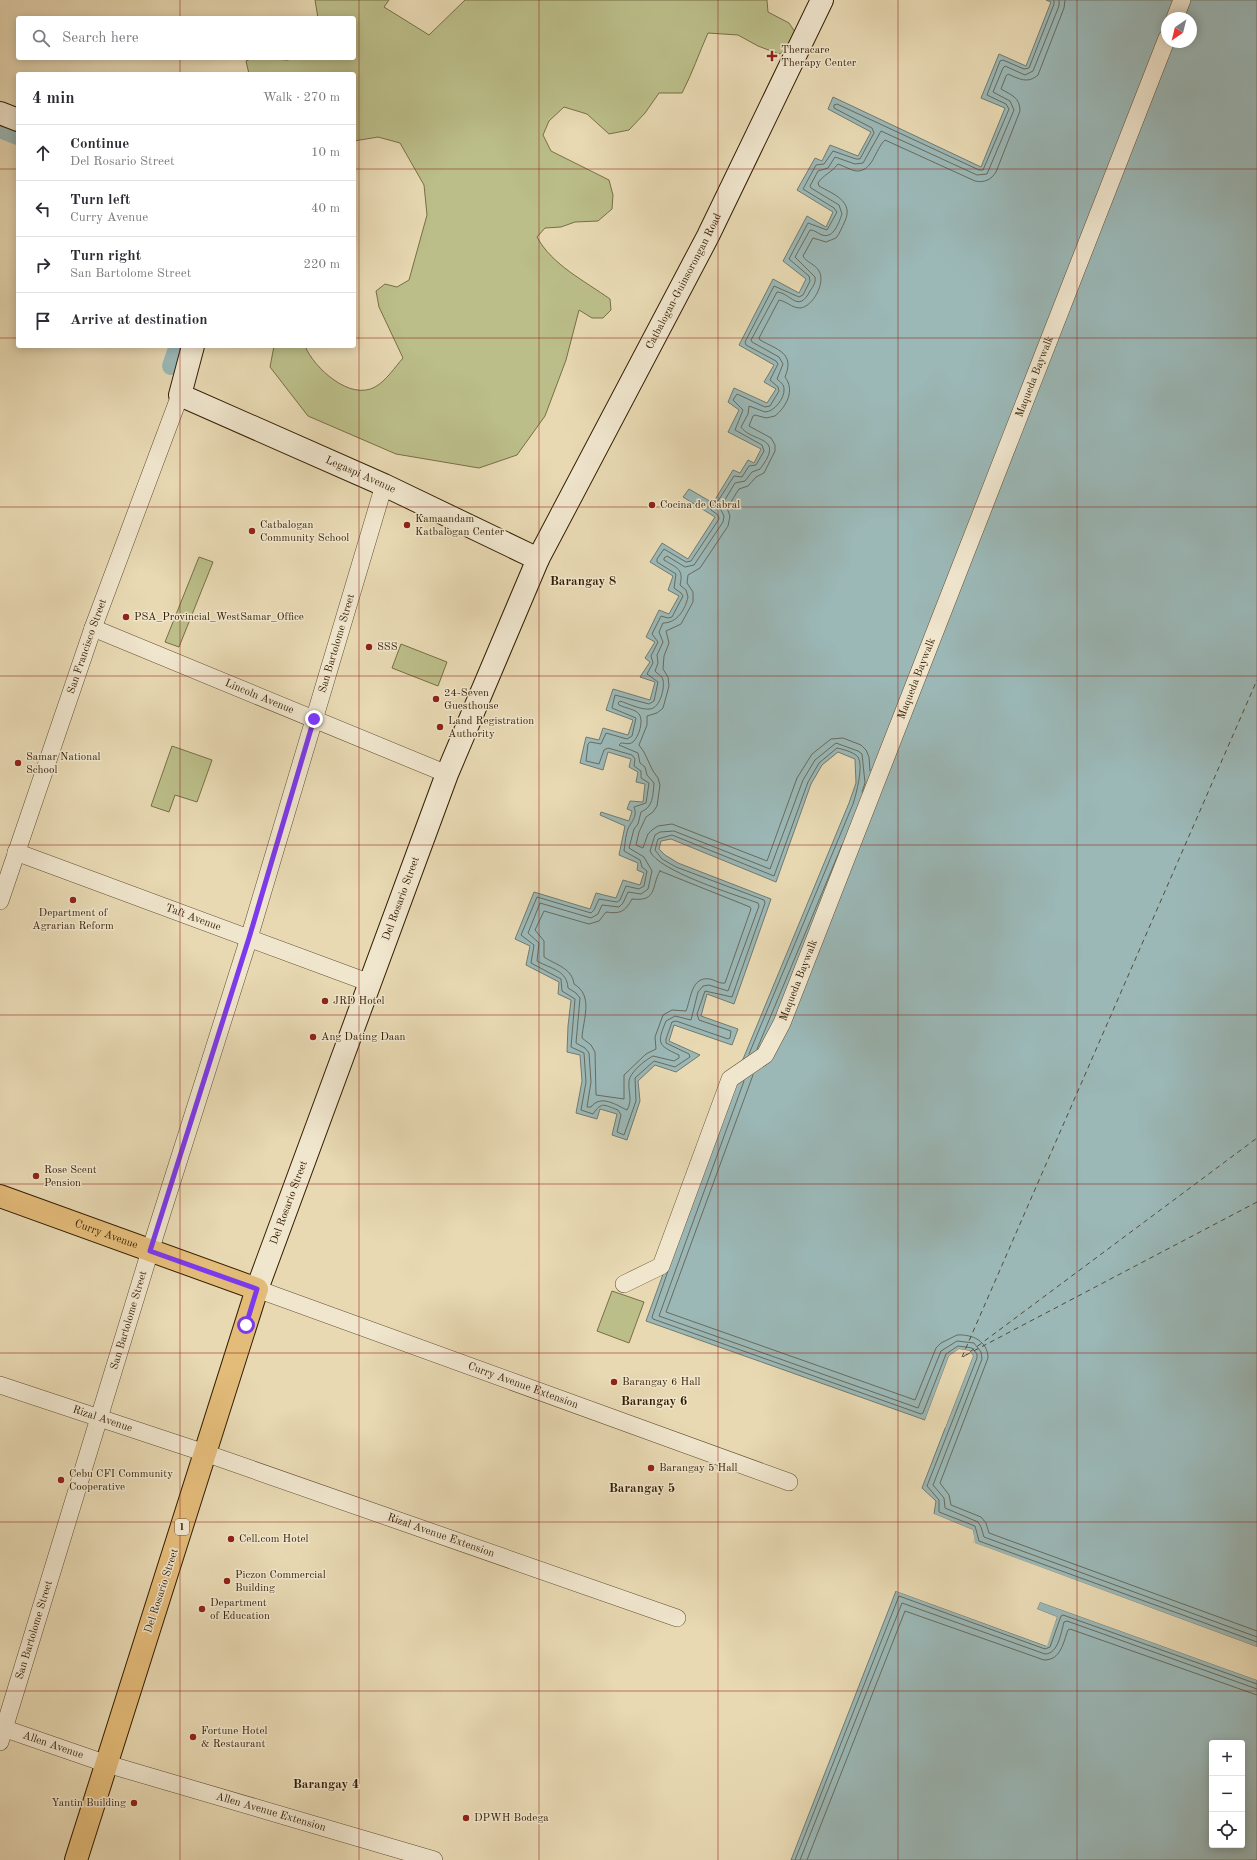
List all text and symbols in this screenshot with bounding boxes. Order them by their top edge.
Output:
north arrow [1161,12,1197,48]
search box [16,16,356,60]
icon: search [30,27,52,49]
text: Search here [62,31,139,46]
place label: Theracare Therapy Center [781,45,857,69]
marker: Theracare Therapy Center [766,50,778,62]
text: 4 min [32,90,75,107]
text: Walk · 270 m [263,91,340,104]
text: Continue [70,137,129,152]
icon: ahead [32,142,54,164]
text: 10 m [311,146,340,159]
text: Del Rosario Street [70,155,174,168]
text: Turn left [70,193,130,208]
icon: left [32,198,54,220]
text: 40 m [311,202,340,215]
text: Curry Avenue [70,211,148,224]
street label: Catbalogan-Guinsorongan Road [644,211,724,351]
text: Turn right [70,249,141,264]
icon: right [32,254,54,276]
text: 220 m [303,258,340,271]
text: San Bartolome Street [70,267,191,280]
icon: arrive [32,310,54,332]
text: Arrive at destination [70,313,208,328]
street label: Maqueda Baywalk [1014,334,1056,419]
street label: Legaspi Avenue [324,454,397,495]
marker: Cocina de Cabral [647,500,657,510]
place label: Cocina de Cabral [660,500,740,511]
place label: Kamaandam Katbalogan Center [415,514,505,538]
place label: Catbalogan Community School [260,520,349,544]
marker: Kamaandam Katbalogan Center [402,520,412,530]
marker: Catbalogan Community School [247,526,257,536]
district label: Barangay 8 [550,575,616,588]
street label: San Bartolome Street [317,593,357,694]
street label: San Francisco Street [65,597,109,695]
marker: PSA_Provincial_WestSamar_Office [121,612,131,622]
place label: PSA_Provincial_WestSamar_Office [134,612,304,623]
street label: Maqueda Baywalk [896,636,938,721]
marker: SSS [364,642,374,652]
place label: SSS [377,642,398,653]
street label: Lincoln Avenue [223,678,296,716]
place label: 24-Seven Guesthouse [444,688,499,712]
marker: 24-Seven Guesthouse [431,694,441,704]
route end [305,710,323,728]
place label: Land Registration Authority [448,716,534,740]
marker: Land Registration Authority [435,722,445,732]
place label: Samar National School [26,752,101,776]
marker: Samar National School [13,758,23,768]
street label: Del Rosario Street [381,855,422,942]
marker: Department of Agrarian Reform [68,895,78,905]
street label: Taft Avenue [164,902,222,933]
place label: Department of Agrarian Reform [32,908,114,932]
street label: Maqueda Baywalk [778,938,820,1023]
marker: JRD Hotel [320,996,330,1006]
place label: JRD Hotel [333,996,385,1007]
marker: Ang Dating Daan [308,1032,318,1042]
place label: Ang Dating Daan [321,1032,406,1043]
street label: Del Rosario Street [268,1159,309,1246]
place label: Rose Scent Pension [44,1165,97,1189]
marker: Rose Scent Pension [31,1171,41,1181]
street label: Curry Avenue [73,1218,139,1251]
street label: San Bartolome Street [109,1269,149,1371]
route start [237,1316,255,1334]
street label: Curry Avenue Extension [466,1360,580,1411]
marker: Barangay 6 Hall [609,1377,619,1387]
place label: Barangay 6 Hall [622,1377,701,1388]
district label: Barangay 6 [621,1395,687,1408]
street label: Rizal Avenue [71,1404,134,1434]
marker: Barangay 5 Hall [646,1463,656,1473]
place label: Barangay 5 Hall [659,1463,738,1474]
place label: Cebu CFI Community Cooperative [69,1469,173,1493]
marker: Cebu CFI Community Cooperative [56,1475,66,1485]
district label: Barangay 5 [609,1482,675,1495]
street label: Rizal Avenue Extension [386,1512,496,1559]
road number: 1 [175,1519,189,1535]
marker: Cell.com Hotel [226,1534,236,1544]
place label: Cell.com Hotel [239,1534,309,1545]
street label: Del Rosario Street [143,1547,181,1635]
place label: Piczon Commercial Building [235,1570,326,1594]
marker: Piczon Commercial Building [222,1576,232,1586]
street label: San Bartolome Street [14,1579,54,1681]
place label: Department of Education [210,1598,270,1622]
marker: Department of Education [197,1604,207,1614]
place label: Fortune Hotel & Restaurant [201,1726,267,1750]
street label: Allen Avenue [21,1730,85,1761]
marker: Fortune Hotel & Restaurant [188,1732,198,1742]
map controls [1209,1740,1245,1848]
button: + [1209,1740,1245,1776]
button: − [1209,1776,1245,1812]
district label: Barangay 4 [293,1778,359,1791]
street label: Allen Avenue Extension [215,1791,327,1833]
place label: Yantin Building [51,1798,126,1809]
marker: Yantin Building [129,1798,139,1808]
button: locate [1209,1812,1245,1848]
marker: DPWH Bodega [461,1813,471,1823]
place label: DPWH Bodega [474,1813,549,1824]

